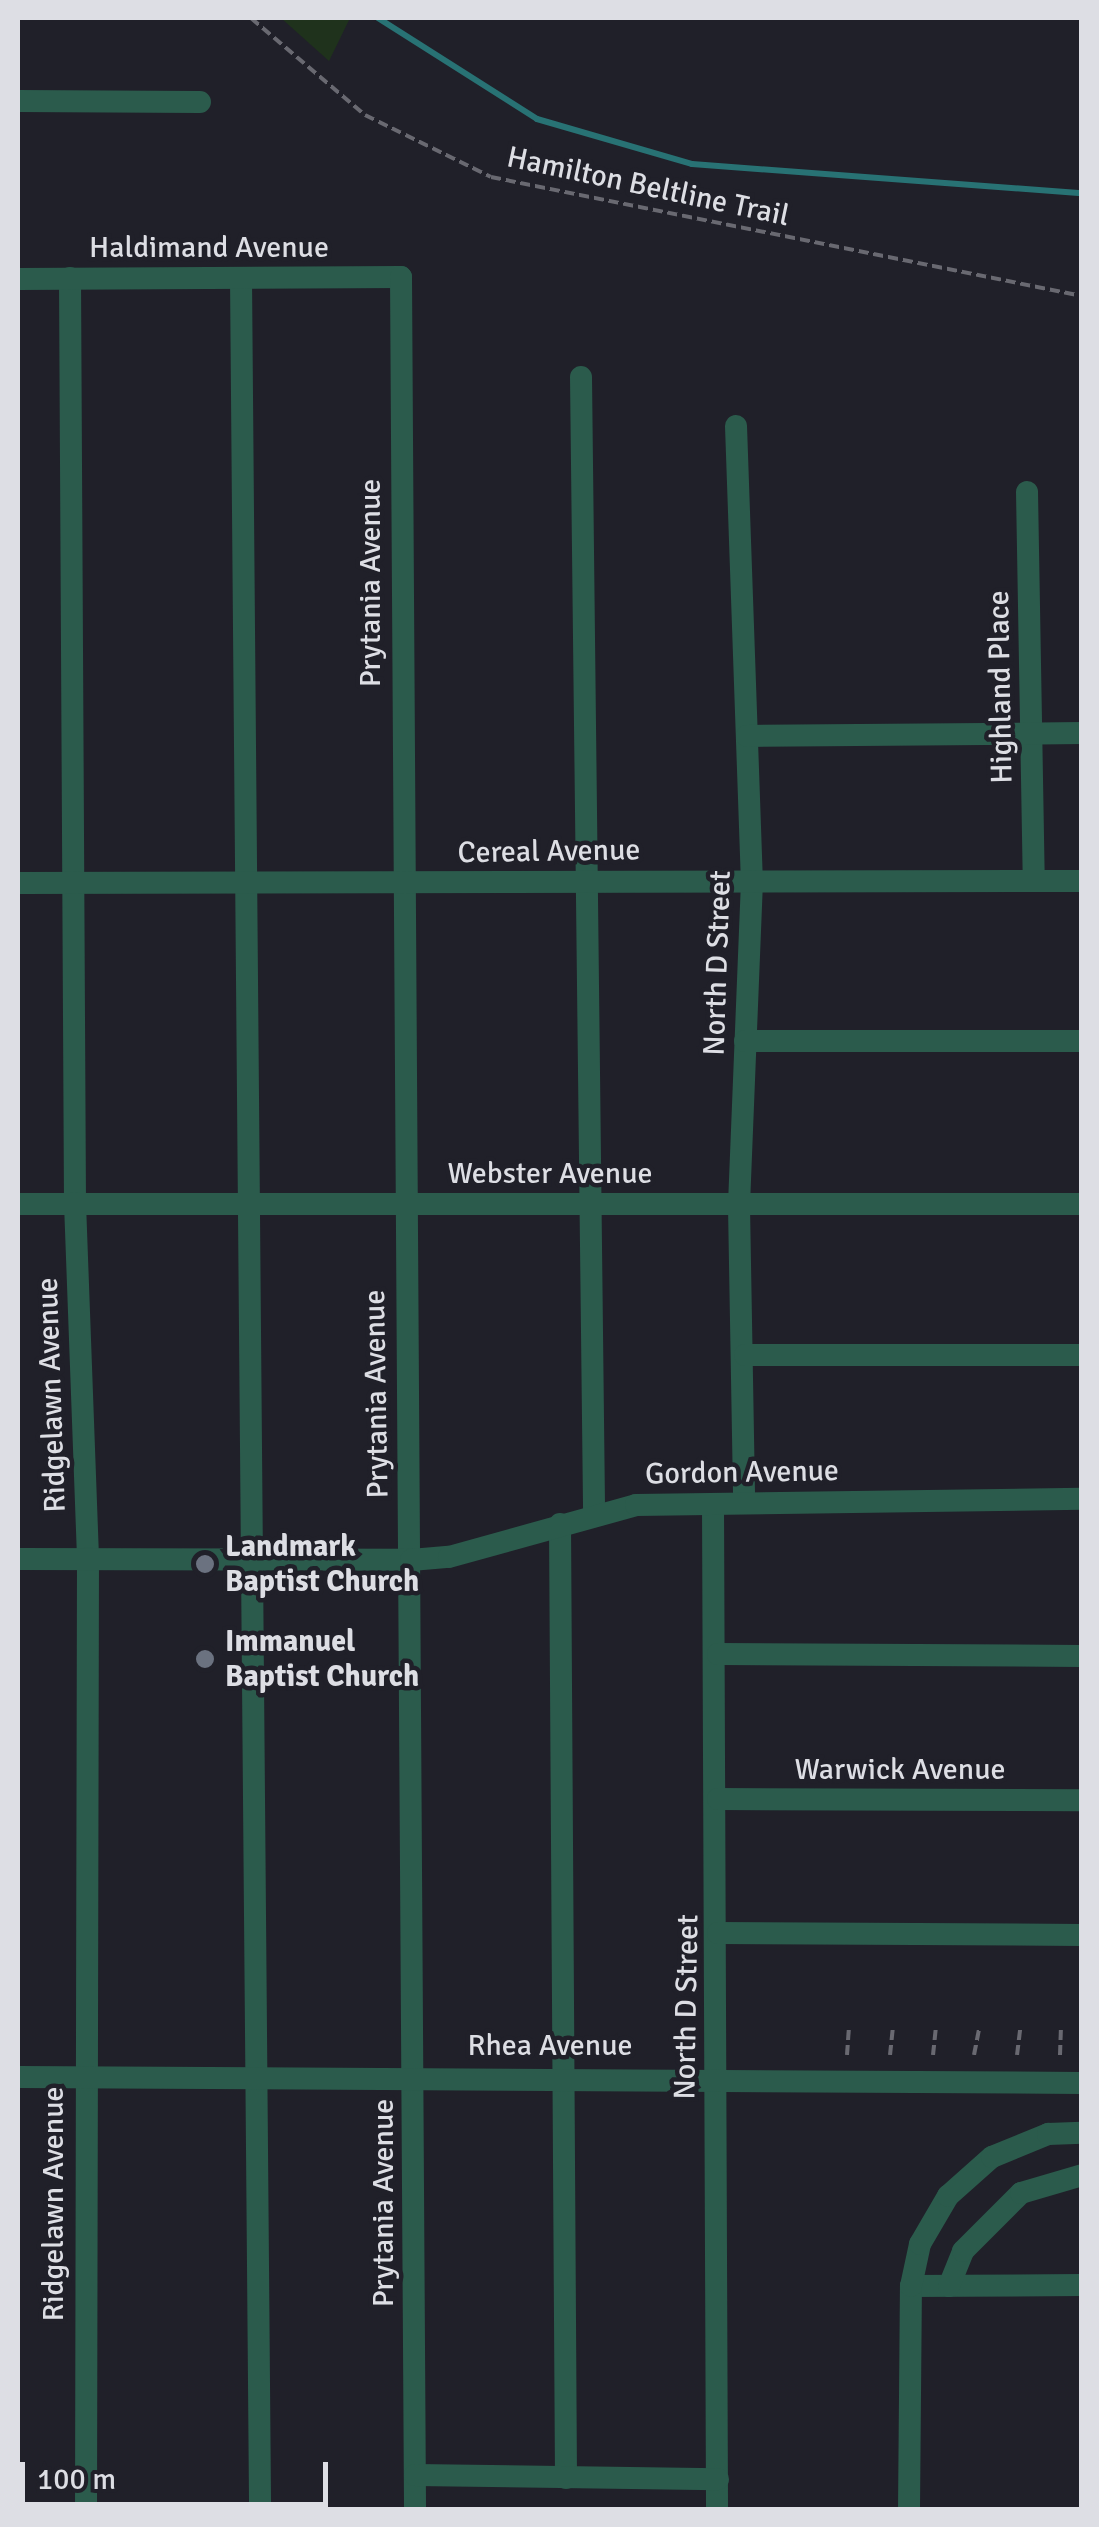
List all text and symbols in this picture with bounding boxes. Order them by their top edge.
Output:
street label: Hamilton Beltline Trail [504,139,792,235]
street label: Haldimand Avenue [89,230,329,266]
street label: Prytania Avenue [353,479,389,687]
street label: Highland Place [981,590,1021,784]
street label: Cereal Avenue [457,832,641,872]
street label: North D Street [697,870,739,1056]
street label: Webster Avenue [447,1156,653,1192]
street label: Ridgelawn Avenue [30,1277,74,1513]
street label: Prytania Avenue [357,1289,397,1499]
street label: Gordon Avenue [645,1453,839,1493]
place label: Landmark Baptist Church [225,1529,419,1600]
marker: Landmark Baptist Church [194,1553,216,1575]
place label: Immanuel Baptist Church [225,1624,419,1694]
marker: Immanuel Baptist Church [194,1648,216,1670]
street label: Warwick Avenue [794,1752,1006,1788]
street label: North D Street [667,1914,707,2100]
street label: Rhea Avenue [467,2028,633,2064]
street label: Ridgelawn Avenue [36,2086,72,2322]
street label: Prytania Avenue [366,2099,402,2307]
scale bar [25,2442,332,2504]
text: 100 m [37,2461,116,2498]

